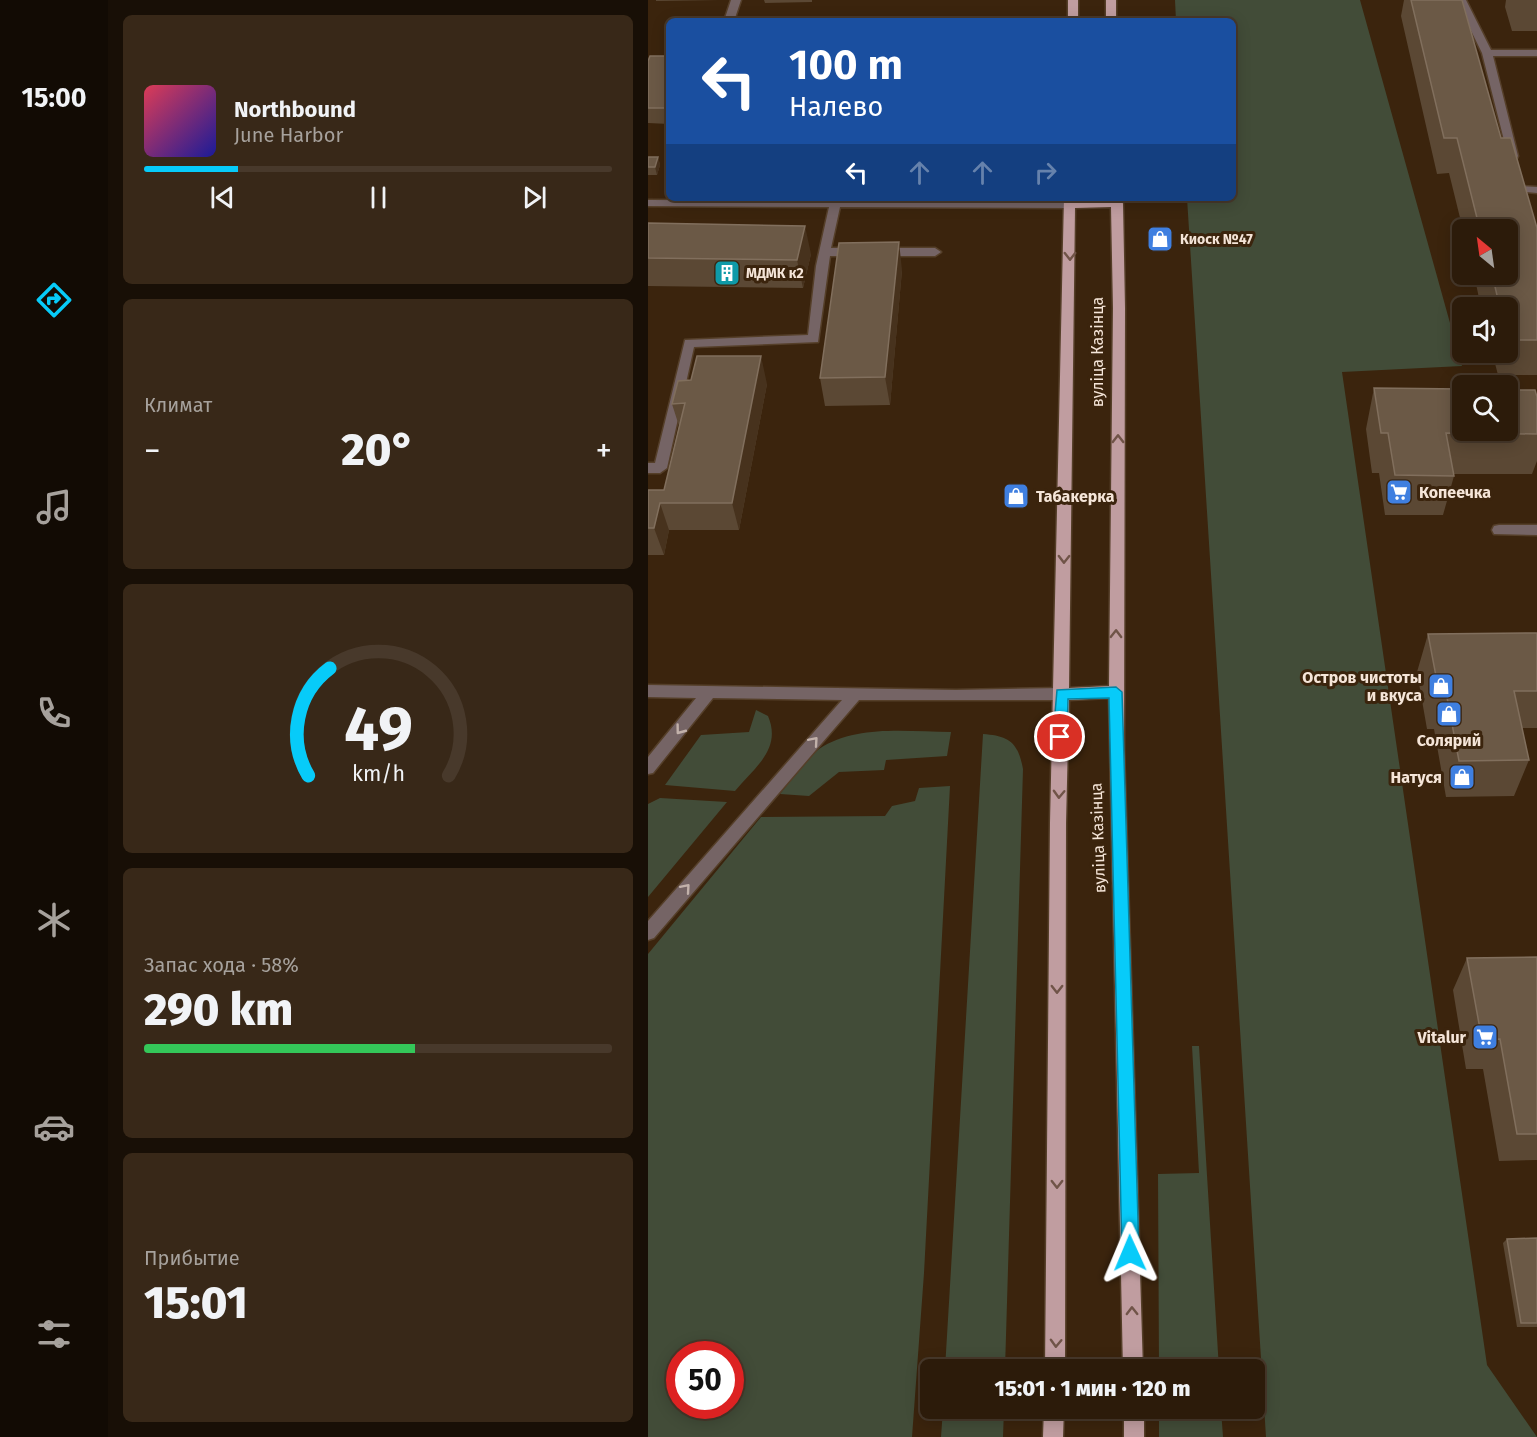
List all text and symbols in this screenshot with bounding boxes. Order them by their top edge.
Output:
text: 100 m [789,40,903,90]
icon: left [690,42,768,120]
text: 15:00 [21,82,87,114]
text: Налево [789,91,883,123]
text: Northbound [234,96,356,123]
text: June Harbor [234,123,343,147]
icon: left [840,156,873,189]
icon: ahead [903,156,936,189]
icon: ahead [966,156,999,189]
icon: right [1029,156,1062,189]
icon: previous [206,181,239,214]
icon: pause [362,181,395,214]
icon: next [518,181,551,214]
north arrow [1452,219,1518,285]
map controls [1452,219,1518,441]
shop icon: Киоск №47 [1145,224,1175,254]
place label: Киоск №47 [1180,231,1253,248]
one-way arrow [1064,252,1076,261]
building icon: МДМК к2 [712,258,742,288]
place label: МДМК к2 [746,265,804,282]
icon: directions [33,279,75,321]
street label: вуліца Казінца [1088,297,1107,407]
button: sound [1452,297,1518,363]
button: search [1452,375,1518,441]
text: Климат [144,393,212,417]
text: 20° [341,423,415,477]
text: − [144,431,161,471]
text: + [596,431,612,471]
one-way arrow [1112,434,1125,443]
supermarket icon: Копеечка [1384,477,1414,507]
shop icon: Табакерка [1001,481,1031,511]
place label: Копеечка [1419,483,1491,502]
icon: music [33,486,75,528]
place label: Табакерка [1036,487,1115,506]
one-way arrow [1058,555,1070,564]
one-way arrow [1110,629,1123,638]
place label: Остров чистоты и вкуса [1302,668,1422,705]
shop icon: Остров чистоты и вкуса [1426,671,1456,701]
icon: phone [33,692,75,734]
text: 49 [344,692,412,767]
shop icon: Солярий [1434,699,1464,729]
pin [1034,711,1085,762]
icon: arrive [1043,720,1076,753]
one-way arrow [676,723,687,734]
place label: Солярий [1417,731,1481,750]
one-way arrow [807,737,818,748]
text: km/h [351,761,405,787]
shop icon: Натуся [1447,762,1477,792]
place label: Натуся [1391,768,1442,787]
street label: вуліца Казінца [1087,782,1109,894]
one-way arrow [1052,789,1065,798]
one-way arrow [679,884,690,895]
icon: climate [33,899,75,941]
text: Запас хода · 58% [144,953,299,977]
text: 290 km [144,983,293,1037]
one-way arrow [1051,984,1063,993]
supermarket icon: Vitalur [1470,1022,1500,1052]
place label: Vitalur [1416,1028,1467,1047]
icon: car [33,1106,75,1148]
one-way arrow [1051,1179,1063,1188]
position arrow [1098,1221,1162,1285]
text: Прибытие [144,1246,240,1270]
text: 15:01 [144,1276,248,1330]
one-way arrow [1125,1307,1138,1316]
icon: filters [33,1313,75,1355]
one-way arrow [1050,1339,1063,1348]
speed limit sign: 50 [666,1341,744,1419]
text: 15:01 · 1 мин · 120 m [995,1375,1190,1402]

